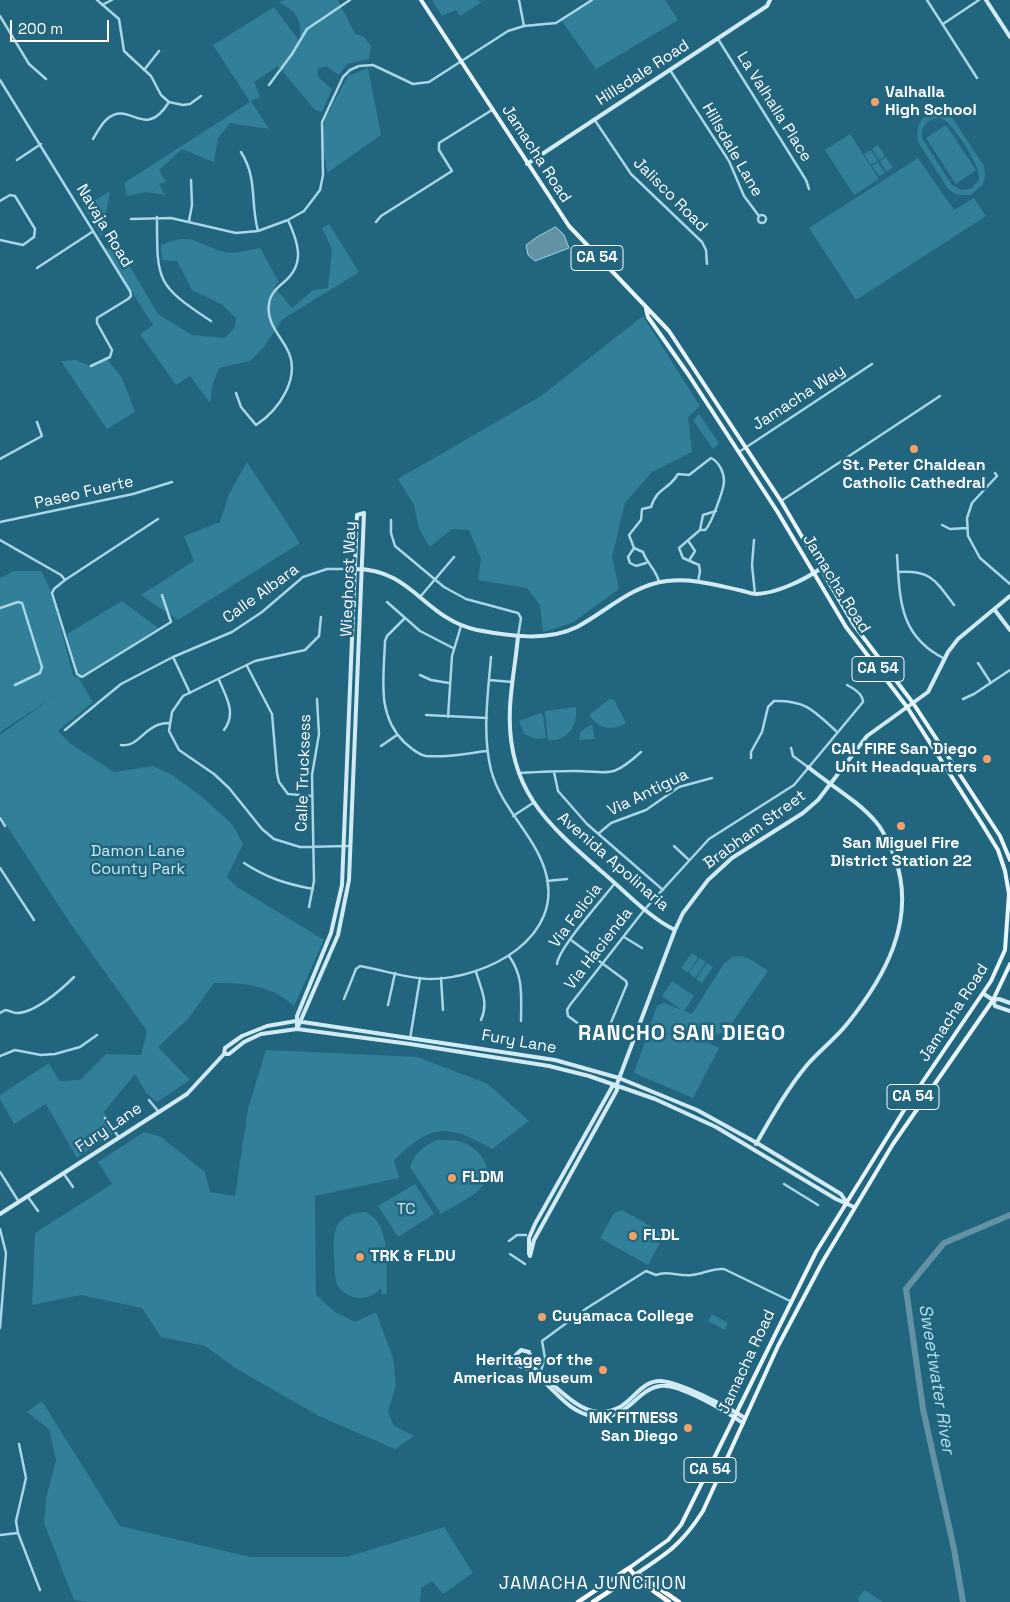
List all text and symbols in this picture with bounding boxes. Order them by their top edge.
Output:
scale bar [12,10,111,42]
text: 200 m [18,19,63,38]
street label: Hillsdale Road [593,36,693,110]
street label: La Valhalla Place [732,48,816,166]
place label: Valhalla High School [885,83,977,121]
marker: Valhalla High School [869,96,881,108]
street label: Hillsdale Lane [697,100,767,200]
street label: Jamacha Road [497,101,575,207]
street label: Jalisco Road [629,154,711,236]
street label: Navaja Road [72,181,136,271]
road number: CA 54 [571,246,623,270]
street label: Jamacha Way [749,361,849,435]
marker: St. Peter Chaldean Catholic Cathedral [908,443,920,455]
place label: St. Peter Chaldean Catholic Cathedral [842,456,986,494]
street label: Paseo Fuerte [33,472,135,514]
street label: Wieghorst Way [337,521,361,637]
street label: Jamacha Road [798,531,874,637]
street label: Calle Albara [219,560,303,628]
road number: CA 54 [852,656,904,682]
street label: Calle Trucksess [292,714,316,832]
place label: CAL FIRE San Diego Unit Headquarters [831,740,977,778]
marker: CAL FIRE San Diego Unit Headquarters [981,753,993,765]
street label: Via Antigua [605,765,691,821]
street label: Brabham Street [700,786,810,874]
street label: Avenida Apolinaria [553,808,673,916]
marker: San Miguel Fire District Station 22 [895,820,907,832]
place label: San Miguel Fire District Station 22 [830,834,972,872]
park label: Damon Lane County Park [91,842,185,880]
street label: Via Felicia [546,880,606,952]
street label: Via Hacienda [561,904,637,994]
street label: Jamacha Road [915,960,993,1066]
district label: RANCHO SAN DIEGO [576,1021,788,1047]
street label: Fury Lane [480,1026,558,1058]
road number: CA 54 [887,1084,939,1110]
street label: Fury Lane [72,1099,146,1157]
place label: FLDM [462,1168,504,1188]
marker: FLDM [446,1172,458,1184]
park label: TC [396,1200,416,1220]
place label: FLDL [643,1226,680,1246]
marker: FLDL [627,1230,639,1242]
place label: TRK & FLDU [370,1247,456,1267]
marker: TRK & FLDU [354,1251,366,1263]
water label: Sweetwater River [914,1303,958,1455]
place label: Cuyamaca College [552,1307,694,1327]
street label: Jamacha Road [714,1307,780,1417]
marker: Cuyamaca College [536,1311,548,1323]
place label: Heritage of the Americas Museum [453,1351,593,1389]
marker: Heritage of the Americas Museum [597,1364,609,1376]
place label: MK FITNESS San Diego [589,1409,678,1447]
marker: MK FITNESS San Diego [682,1422,694,1434]
road number: CA 54 [684,1458,736,1482]
district label: JAMACHA JUNCTION [497,1573,689,1595]

